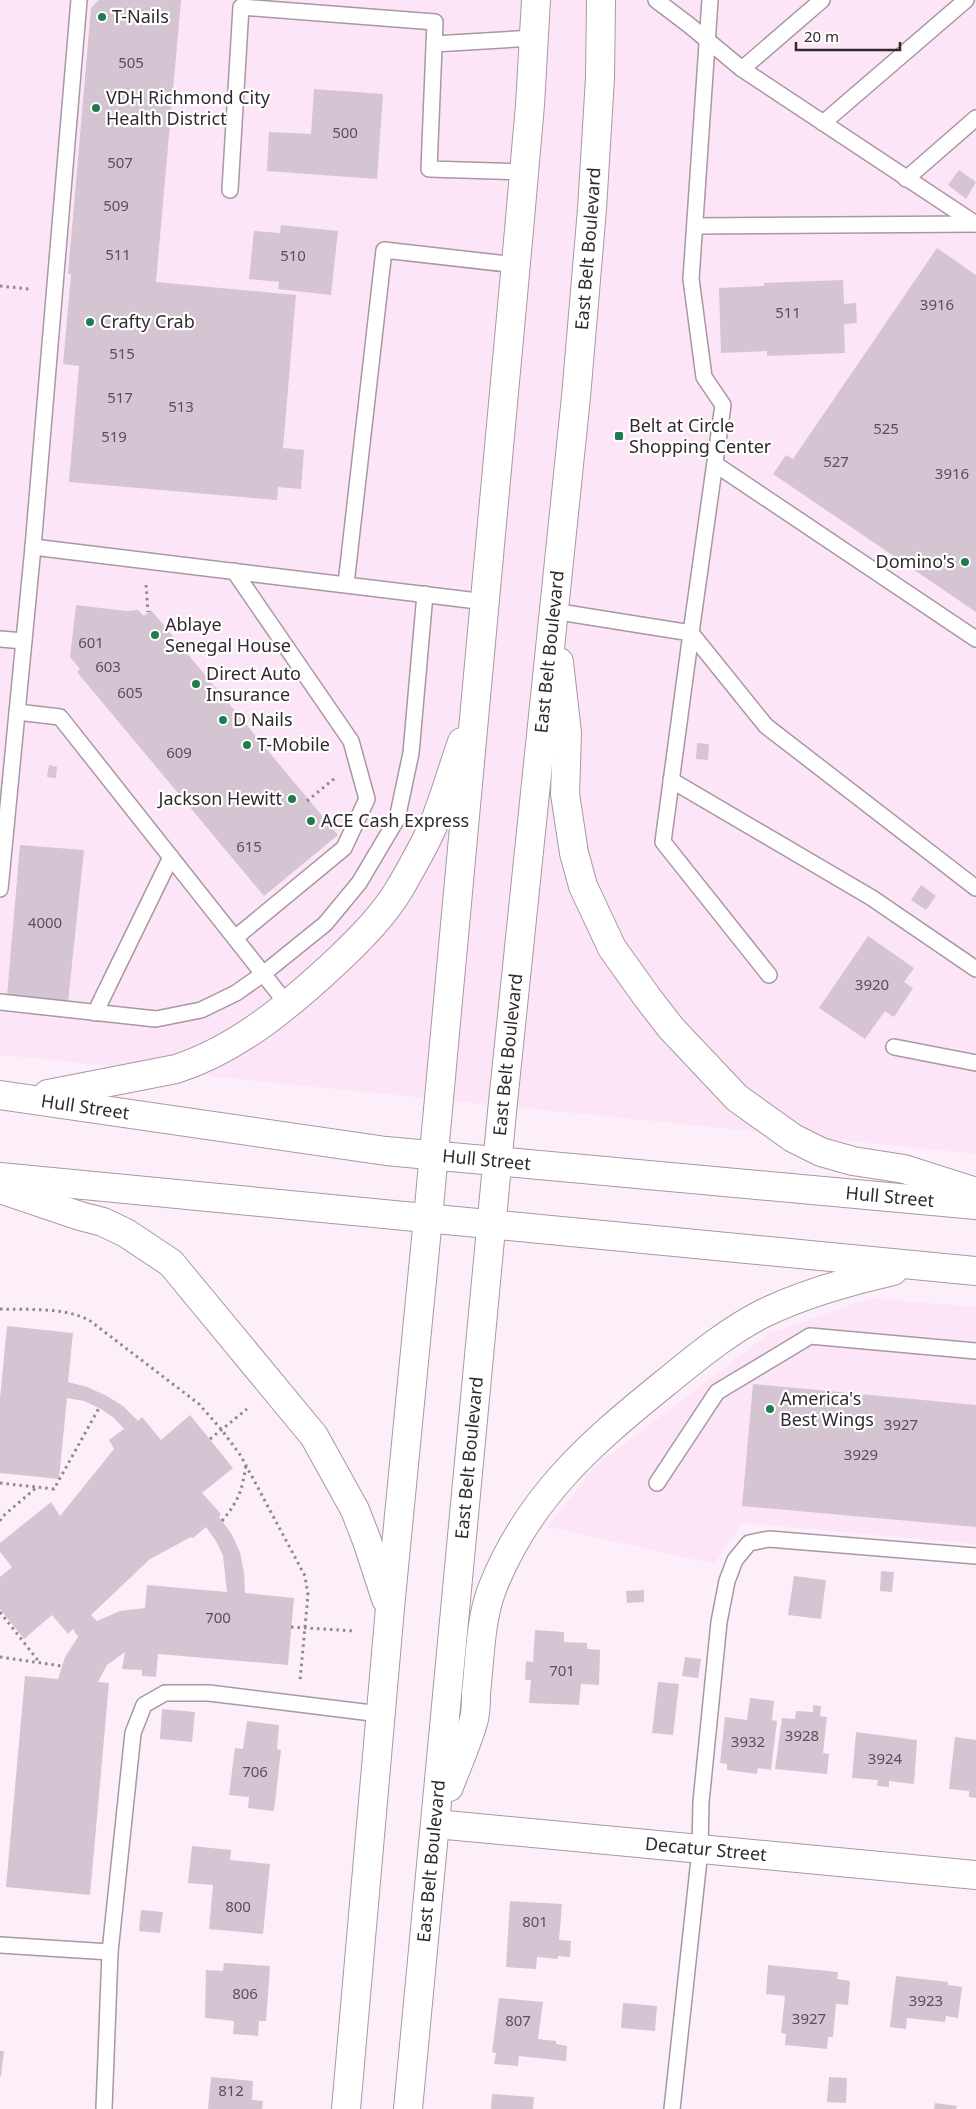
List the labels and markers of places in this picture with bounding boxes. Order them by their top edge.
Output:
place label: T-Nails [112,4,169,28]
marker: T-Nails [96,11,108,23]
place label: VDH Richmond City Health District [106,85,271,130]
marker: VDH Richmond City Health District [90,102,102,114]
place label: Crafty Crab [100,309,195,333]
marker: Crafty Crab [84,316,96,328]
place label: Belt at Circle Shopping Center [629,413,772,458]
marker: Belt at Circle Shopping Center [613,430,625,442]
place label: Domino's [876,549,955,573]
marker: Domino's [959,556,971,568]
place label: Ablaye Senegal House [165,612,291,657]
marker: Ablaye Senegal House [149,629,161,641]
place label: Direct Auto Insurance [206,661,301,706]
marker: Direct Auto Insurance [190,678,202,690]
place label: D Nails [233,707,293,731]
marker: D Nails [217,714,229,726]
place label: T-Mobile [257,732,330,756]
marker: T-Mobile [241,739,253,751]
place label: Jackson Hewitt [157,786,282,810]
marker: Jackson Hewitt [286,793,298,805]
place label: ACE Cash Express [321,808,469,832]
marker: ACE Cash Express [305,815,317,827]
place label: America's Best Wings [780,1386,874,1431]
marker: America's Best Wings [764,1403,776,1415]

